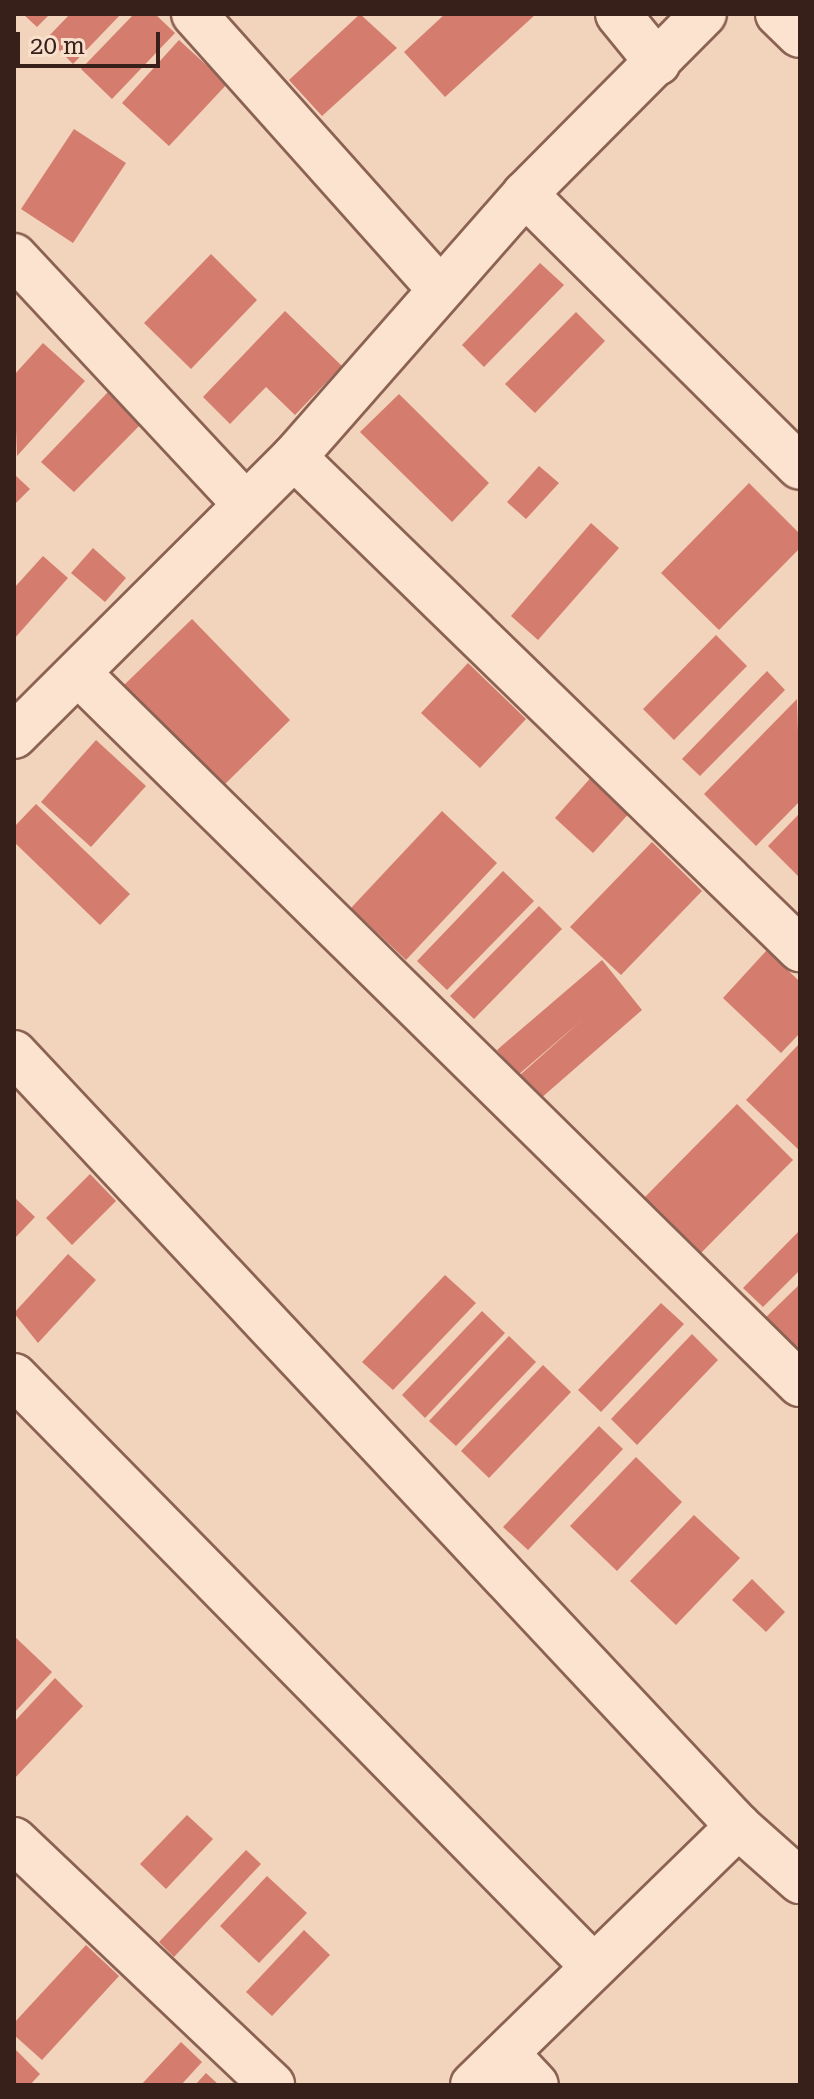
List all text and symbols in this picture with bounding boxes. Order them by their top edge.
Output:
scale bar [20,16,164,66]
text: 20 m [30,32,85,60]

